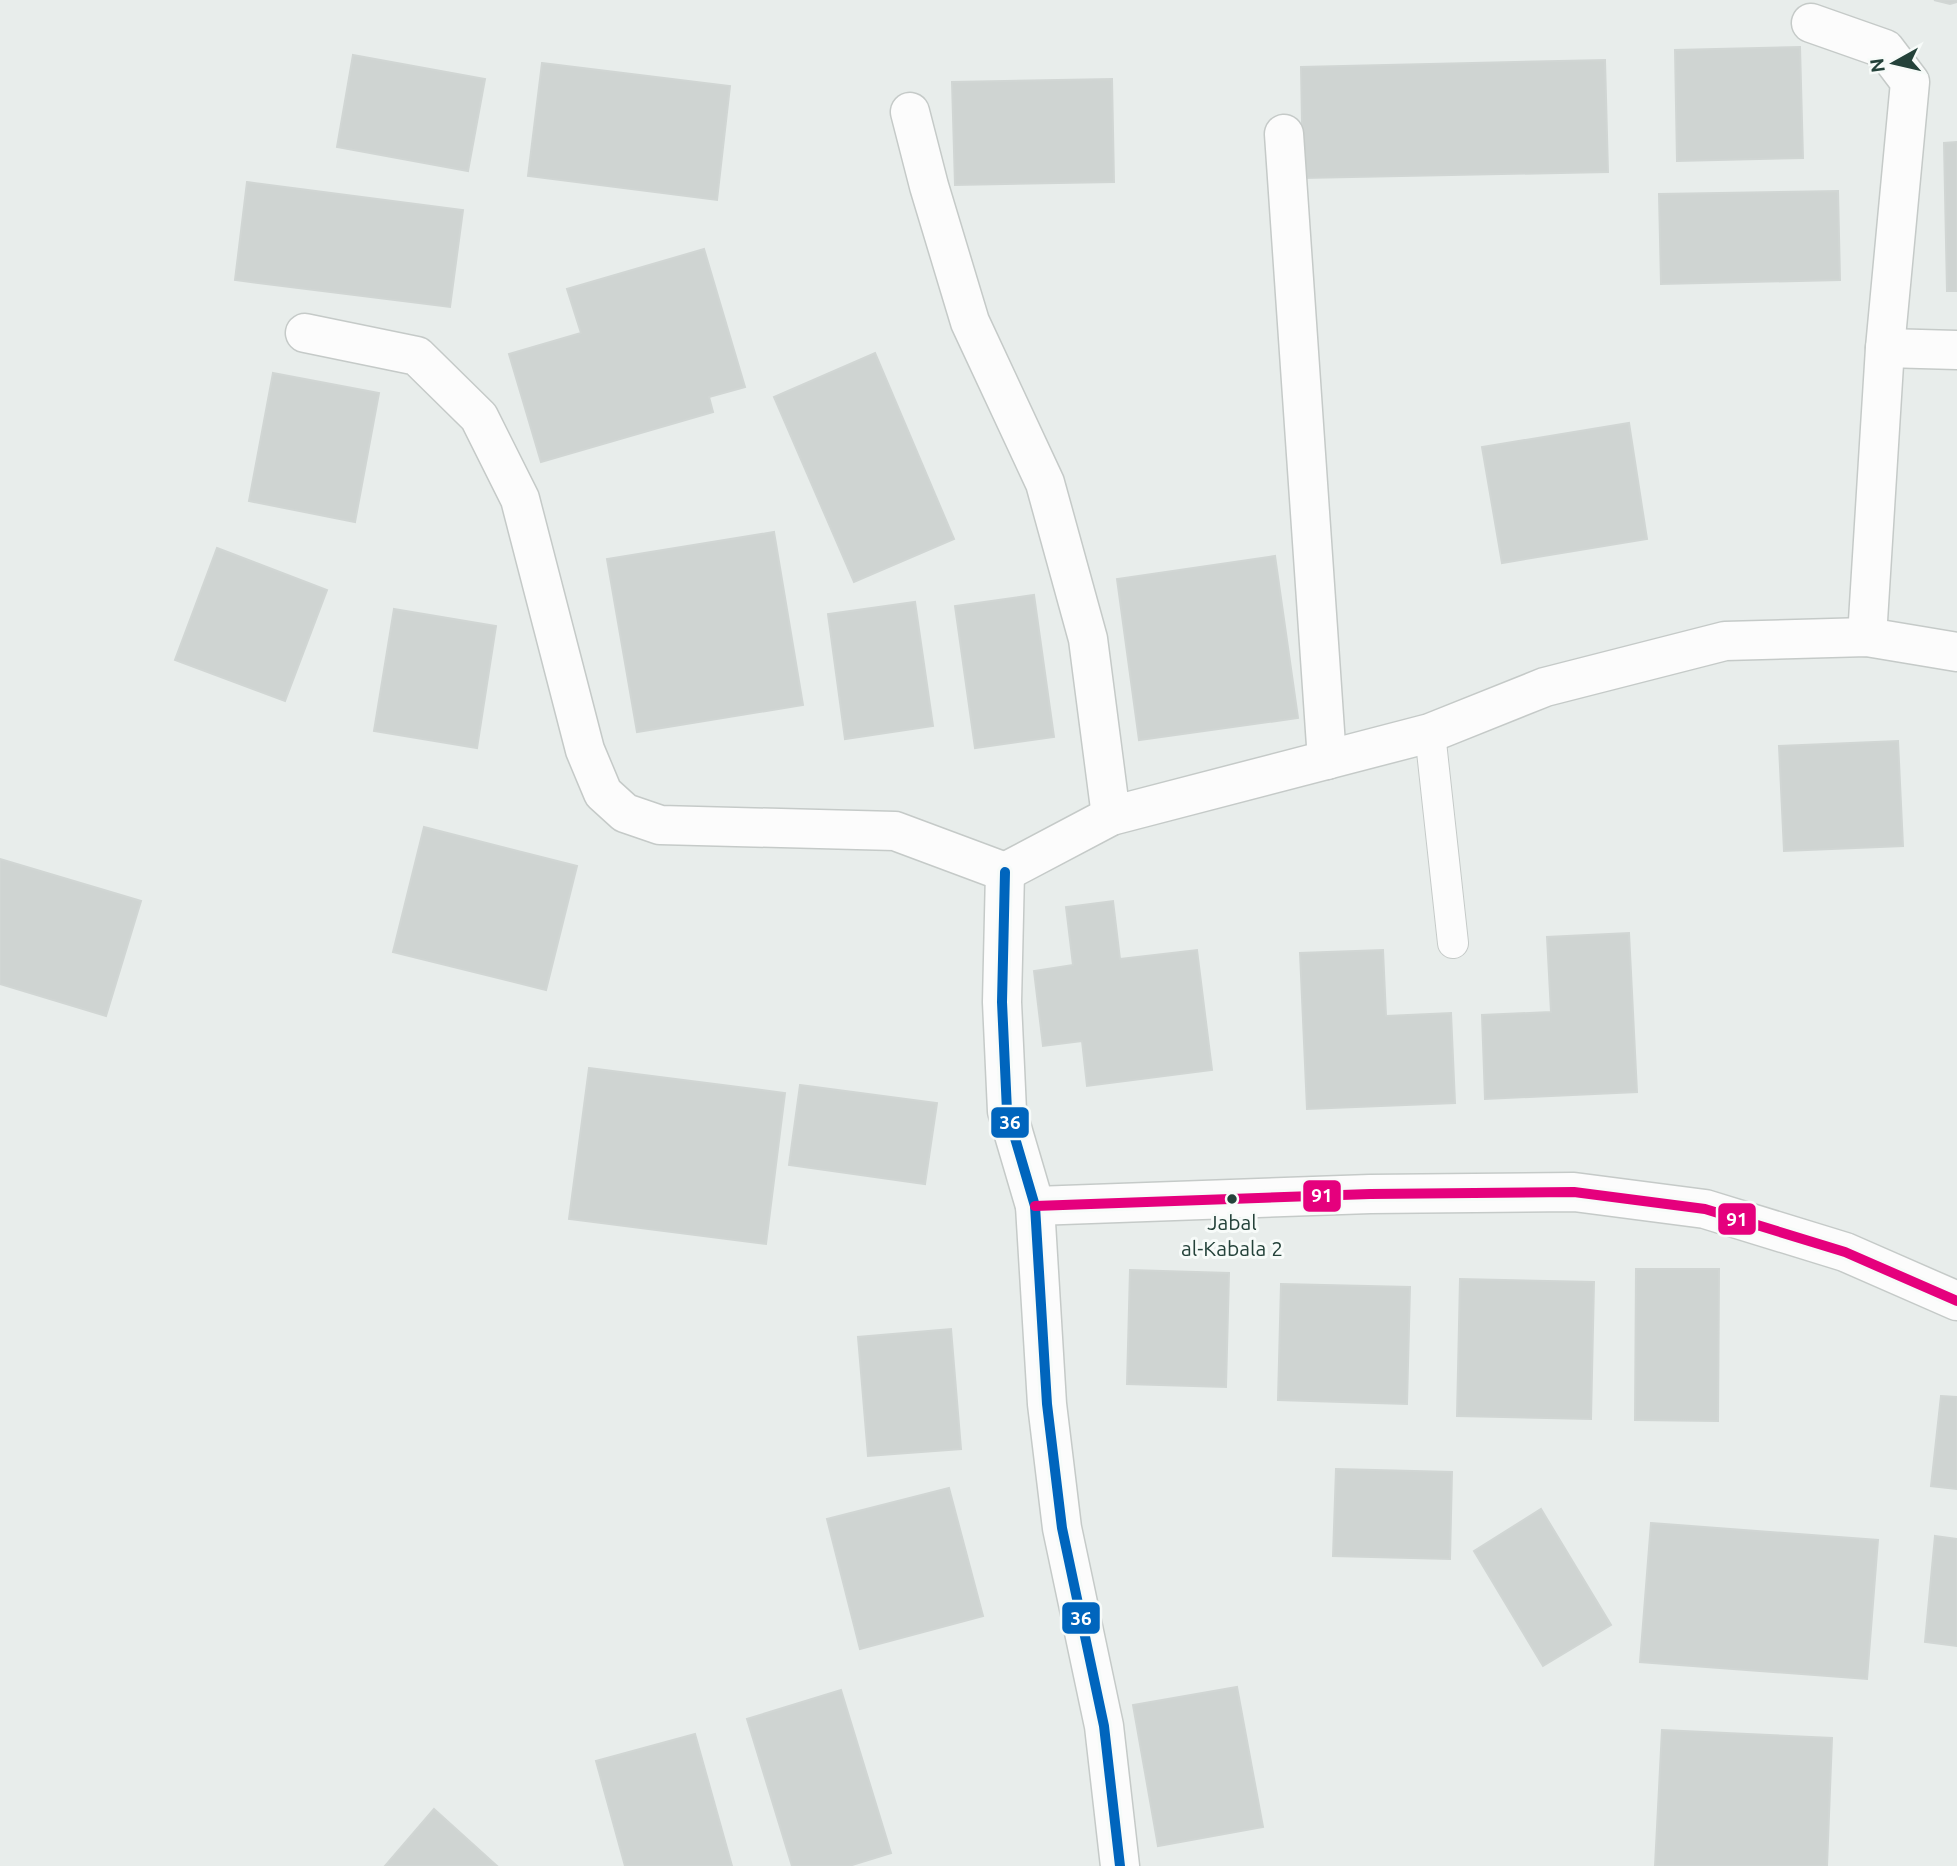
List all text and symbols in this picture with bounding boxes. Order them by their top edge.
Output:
north arrow [1859,28,1929,98]
text: N [1865,57,1889,74]
line badge: 36 [990,1106,1030,1139]
text: 36 [999,1111,1021,1133]
line badge: 91 [1302,1179,1342,1213]
text: 91 [1311,1184,1333,1206]
marker: Jabal al-Kabala 2 [1225,1192,1239,1206]
line badge: 91 [1717,1202,1757,1236]
text: 91 [1726,1208,1748,1230]
place label: Jabal al-Kabala 2 [1181,1210,1283,1260]
line badge: 36 [1061,1601,1101,1635]
text: 36 [1070,1607,1092,1629]

